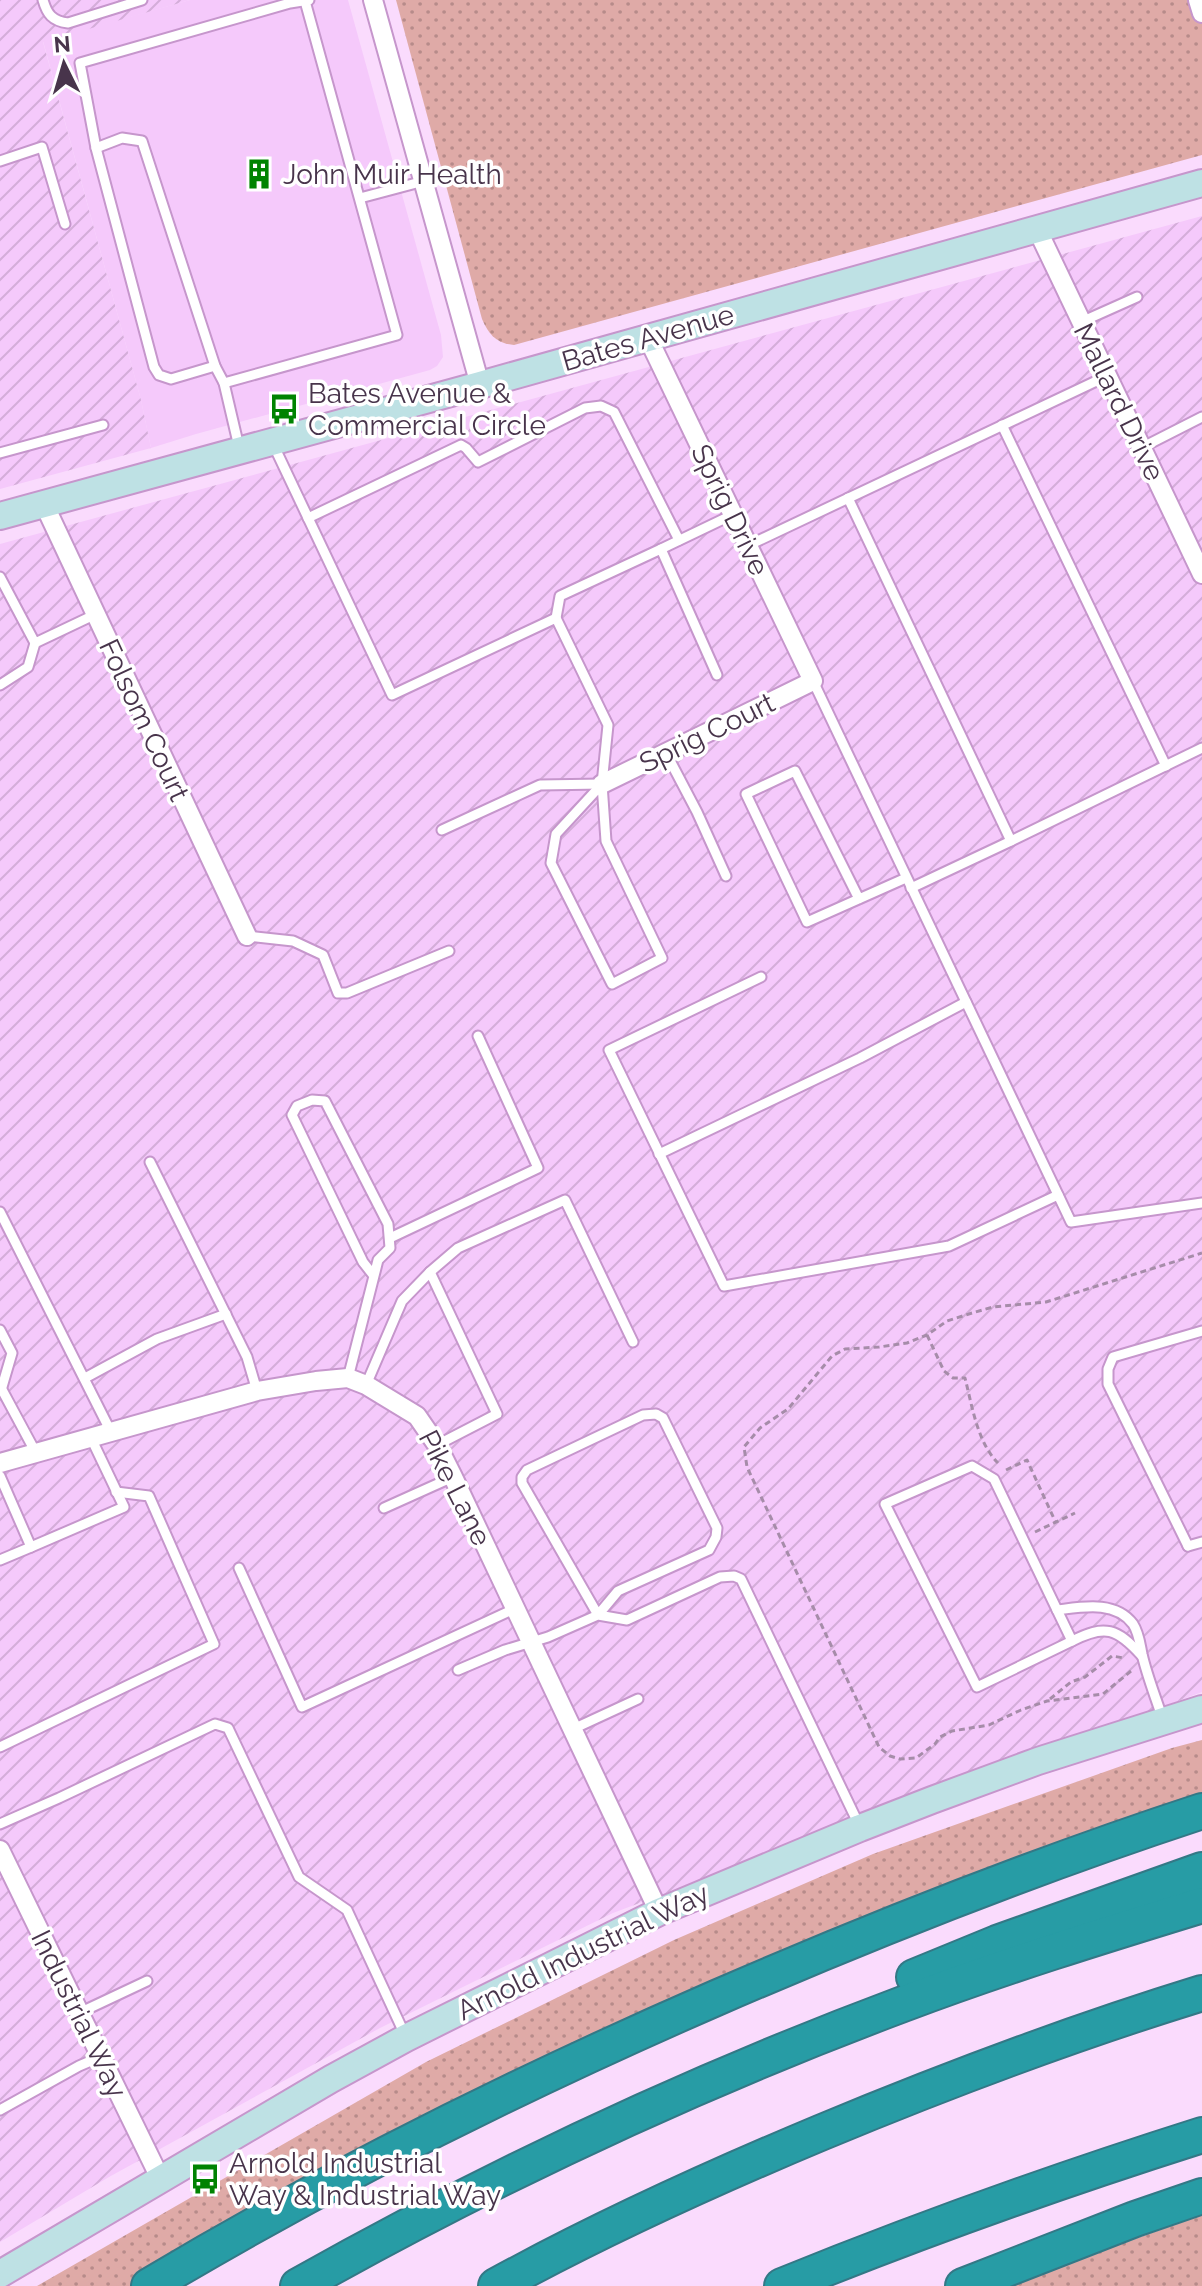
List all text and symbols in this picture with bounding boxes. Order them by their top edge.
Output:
north arrow [24,24,104,104]
text: N [53,30,72,58]
building icon: John Muir Health [242,157,276,191]
place label: John Muir Health [283,158,502,191]
street label: Bates Avenue [558,298,738,378]
street label: Mallard Drive [1067,318,1171,486]
place label: Bates Avenue & Commercial Circle [308,377,546,442]
bus stop icon: Bates Avenue & Commercial Circle [267,392,301,426]
street label: Sprig Drive [684,439,776,581]
street label: Folsom Court [92,634,196,807]
street label: Sprig Court [634,686,781,780]
street label: Pike Lane [412,1425,498,1551]
street label: Arnold Industrial Way [452,1877,714,2027]
street label: Industrial Way [24,1925,134,2103]
place label: Arnold Industrial Way & Industrial Way [229,2147,501,2212]
bus stop icon: Arnold Industrial Way & Industrial Way [188,2162,222,2196]

